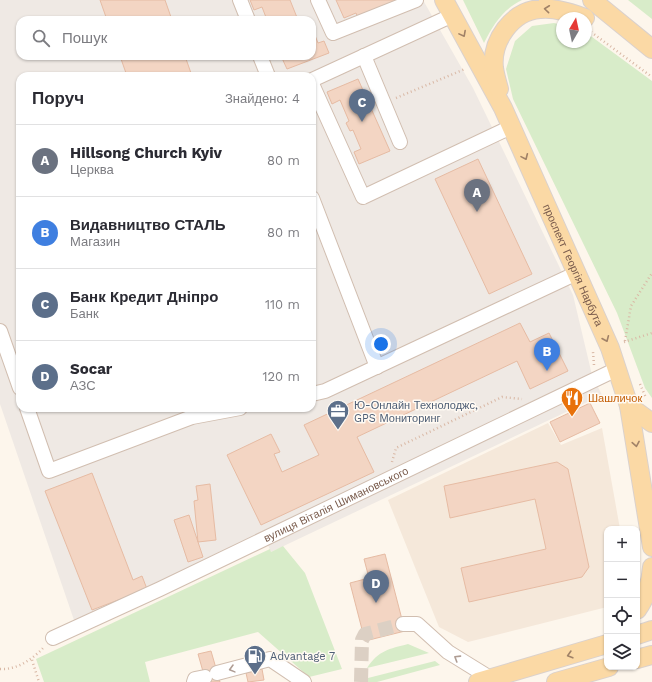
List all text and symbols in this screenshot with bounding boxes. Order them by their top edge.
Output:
one-way arrow [544,5,550,14]
north arrow [556,12,592,48]
search box [16,16,316,60]
icon: search [30,27,52,49]
text: Пошук [62,29,107,47]
one-way arrow [458,30,466,37]
text: Поруч [32,88,84,108]
pin: C [349,89,375,122]
text: Знайдено: 4 [225,91,300,106]
text: Hillsong Church Kyiv [70,144,222,162]
one-way arrow [520,152,528,160]
text: A [41,153,49,168]
text: 80 m [267,153,300,168]
text: Церква [70,162,114,177]
pin: A [464,179,490,212]
street label: проспект Георгія Нарбута [540,202,606,329]
text: Видавництво СТАЛЬ [70,216,225,234]
text: B [41,225,49,240]
text: 80 m [267,225,300,240]
text: Магазин [70,234,120,249]
text: Банк Кредит Дніпро [70,288,218,306]
text: C [41,297,49,312]
text: 110 m [265,297,300,312]
text: Банк [70,306,99,321]
your location [371,334,391,354]
one-way arrow [601,335,609,343]
pin: B [534,338,560,371]
text: Socar [70,360,112,378]
text: D [40,369,50,384]
text: 120 m [262,369,300,384]
text: АЗС [70,378,96,393]
restaurant icon: Шашличок [559,385,585,418]
place label: Шашличок [588,392,642,405]
office icon: Ю-Онлайн Технолоджс, GPS Мониторинг [325,398,351,431]
place label: Ю-Онлайн Технолоджс, GPS Мониторинг [354,399,478,425]
one-way arrow [631,441,640,447]
street label: вулиця Віталія Шимановського [262,464,410,545]
map controls [604,526,640,670]
button: + [604,526,640,562]
button: − [604,562,640,598]
pin: D [363,570,389,603]
button: locate [604,598,640,634]
button: layers [604,634,640,670]
fuel station icon: Advantage 7 [242,643,268,676]
place label: Advantage 7 [270,650,335,663]
one-way arrow [566,650,573,659]
one-way arrow [454,655,461,662]
one-way arrow [229,664,236,673]

